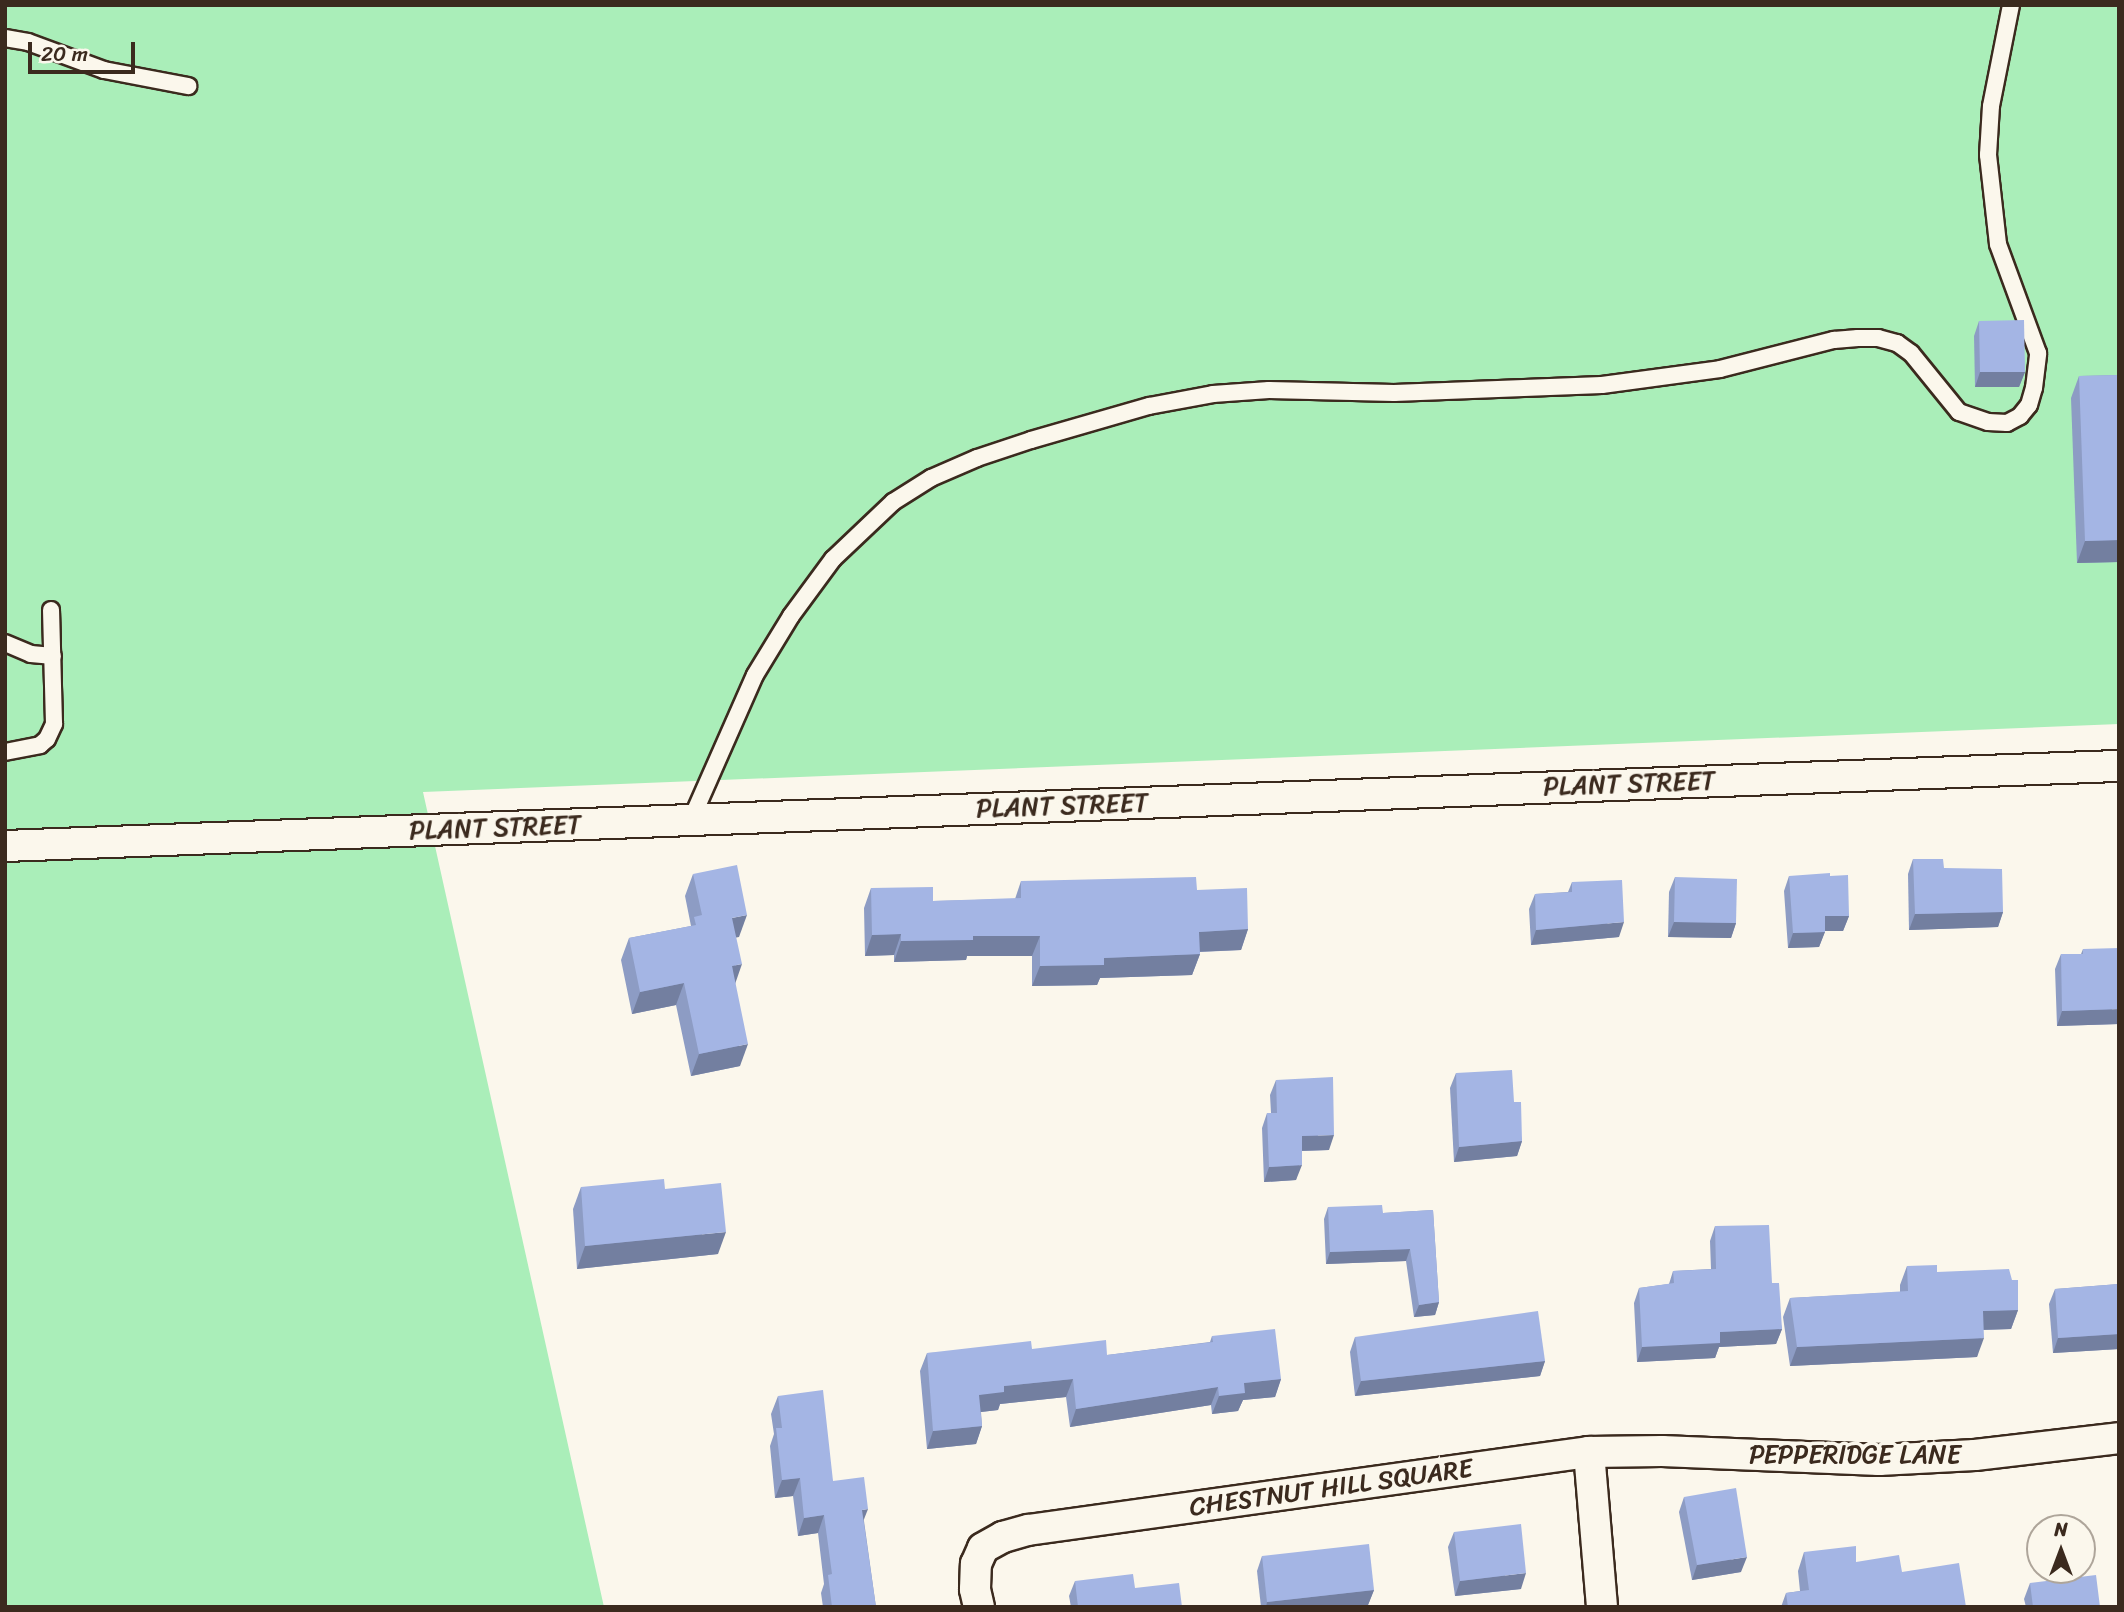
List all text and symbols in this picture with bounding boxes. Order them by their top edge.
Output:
scale bar [32,28,138,72]
text: 20 m [41,35,88,73]
street label: PLANT STREET [1542,765,1716,803]
street label: PLANT STREET [975,787,1149,825]
street label: PLANT STREET [408,809,582,847]
street label: PEPPERIDGE LANE [1749,1439,1961,1471]
street label: CHESTNUT HILL SQUARE [1186,1453,1476,1523]
text: N [2054,1513,2068,1546]
north arrow [2026,1514,2096,1584]

